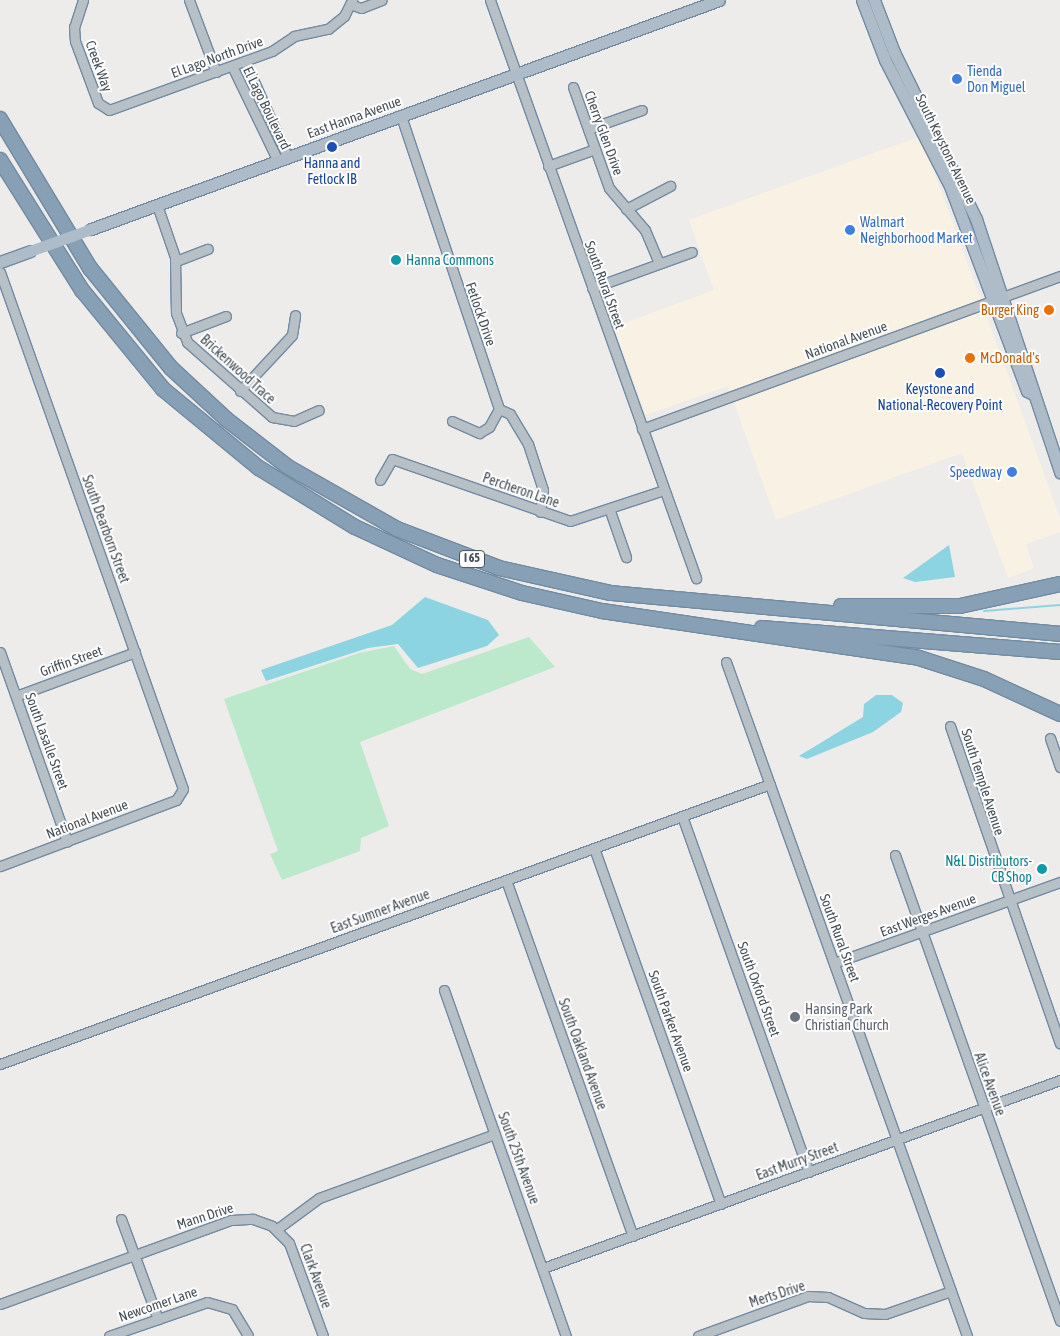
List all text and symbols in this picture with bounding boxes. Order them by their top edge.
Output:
street label: El Lago North Drive [169,33,265,81]
street label: Creek Way [82,38,116,94]
place label: Tienda Don Miguel [967,63,1026,95]
street label: El Lago Boulevard [240,64,294,152]
marker: Tienda Don Miguel [951,73,963,85]
street label: Cherry Glen Drive [581,88,627,178]
street label: South Keystone Avenue [912,91,980,207]
street label: East Hanna Avenue [305,92,403,142]
marker: Hanna and Fetlock IB [326,141,338,153]
place label: Hanna and Fetlock IB [304,155,360,188]
place label: Walmart Neighborhood Market [860,214,973,246]
marker: Walmart Neighborhood Market [844,224,856,236]
street label: South Rural Street [581,239,629,331]
place label: Hanna Commons [406,252,494,268]
marker: Hanna Commons [390,254,402,266]
street label: Fetlock Drive [462,280,500,348]
place label: Burger King [981,302,1039,318]
marker: Burger King [1043,304,1055,316]
street label: National Avenue [803,317,889,363]
street label: Brickenwood Trace [197,331,279,407]
place label: McDonald's [980,350,1040,366]
marker: McDonald's [964,352,976,364]
marker: Keystone and National-Recovery Point [934,367,946,379]
place label: Keystone and National-Recovery Point [877,381,1003,414]
place label: Speedway [950,464,1002,480]
marker: Speedway [1006,466,1018,478]
street label: Percheron Lane [480,469,562,511]
street label: South Dearborn Street [79,473,133,585]
road number: I 65 [458,550,486,568]
street label: Griffin Street [38,642,104,680]
street label: South Lasalle Street [22,690,72,792]
street label: South Temple Avenue [958,727,1008,837]
street label: National Avenue [44,796,130,842]
place label: N&L Distributors- CB Shop [945,853,1032,886]
marker: N&L Distributors- CB Shop [1036,863,1048,875]
street label: East Sumner Avenue [328,885,432,937]
street label: East Werges Avenue [878,890,978,940]
street label: South Rural Street [816,892,864,984]
street label: South Oxford Street [734,939,784,1039]
street label: South Parker Avenue [645,968,697,1074]
street label: South Oakland Avenue [555,996,611,1112]
place label: Hansing Park Christian Church [805,1001,889,1034]
marker: Hansing Park Christian Church [789,1011,801,1023]
street label: Alice Avenue [971,1050,1009,1118]
street label: South 25th Avenue [495,1110,543,1206]
street label: East Murry Street [754,1138,840,1184]
street label: Mann Drive [175,1199,235,1233]
street label: Clark Avenue [297,1241,335,1311]
street label: Merts Drive [747,1277,807,1311]
street label: Newcomer Lane [116,1283,200,1325]

